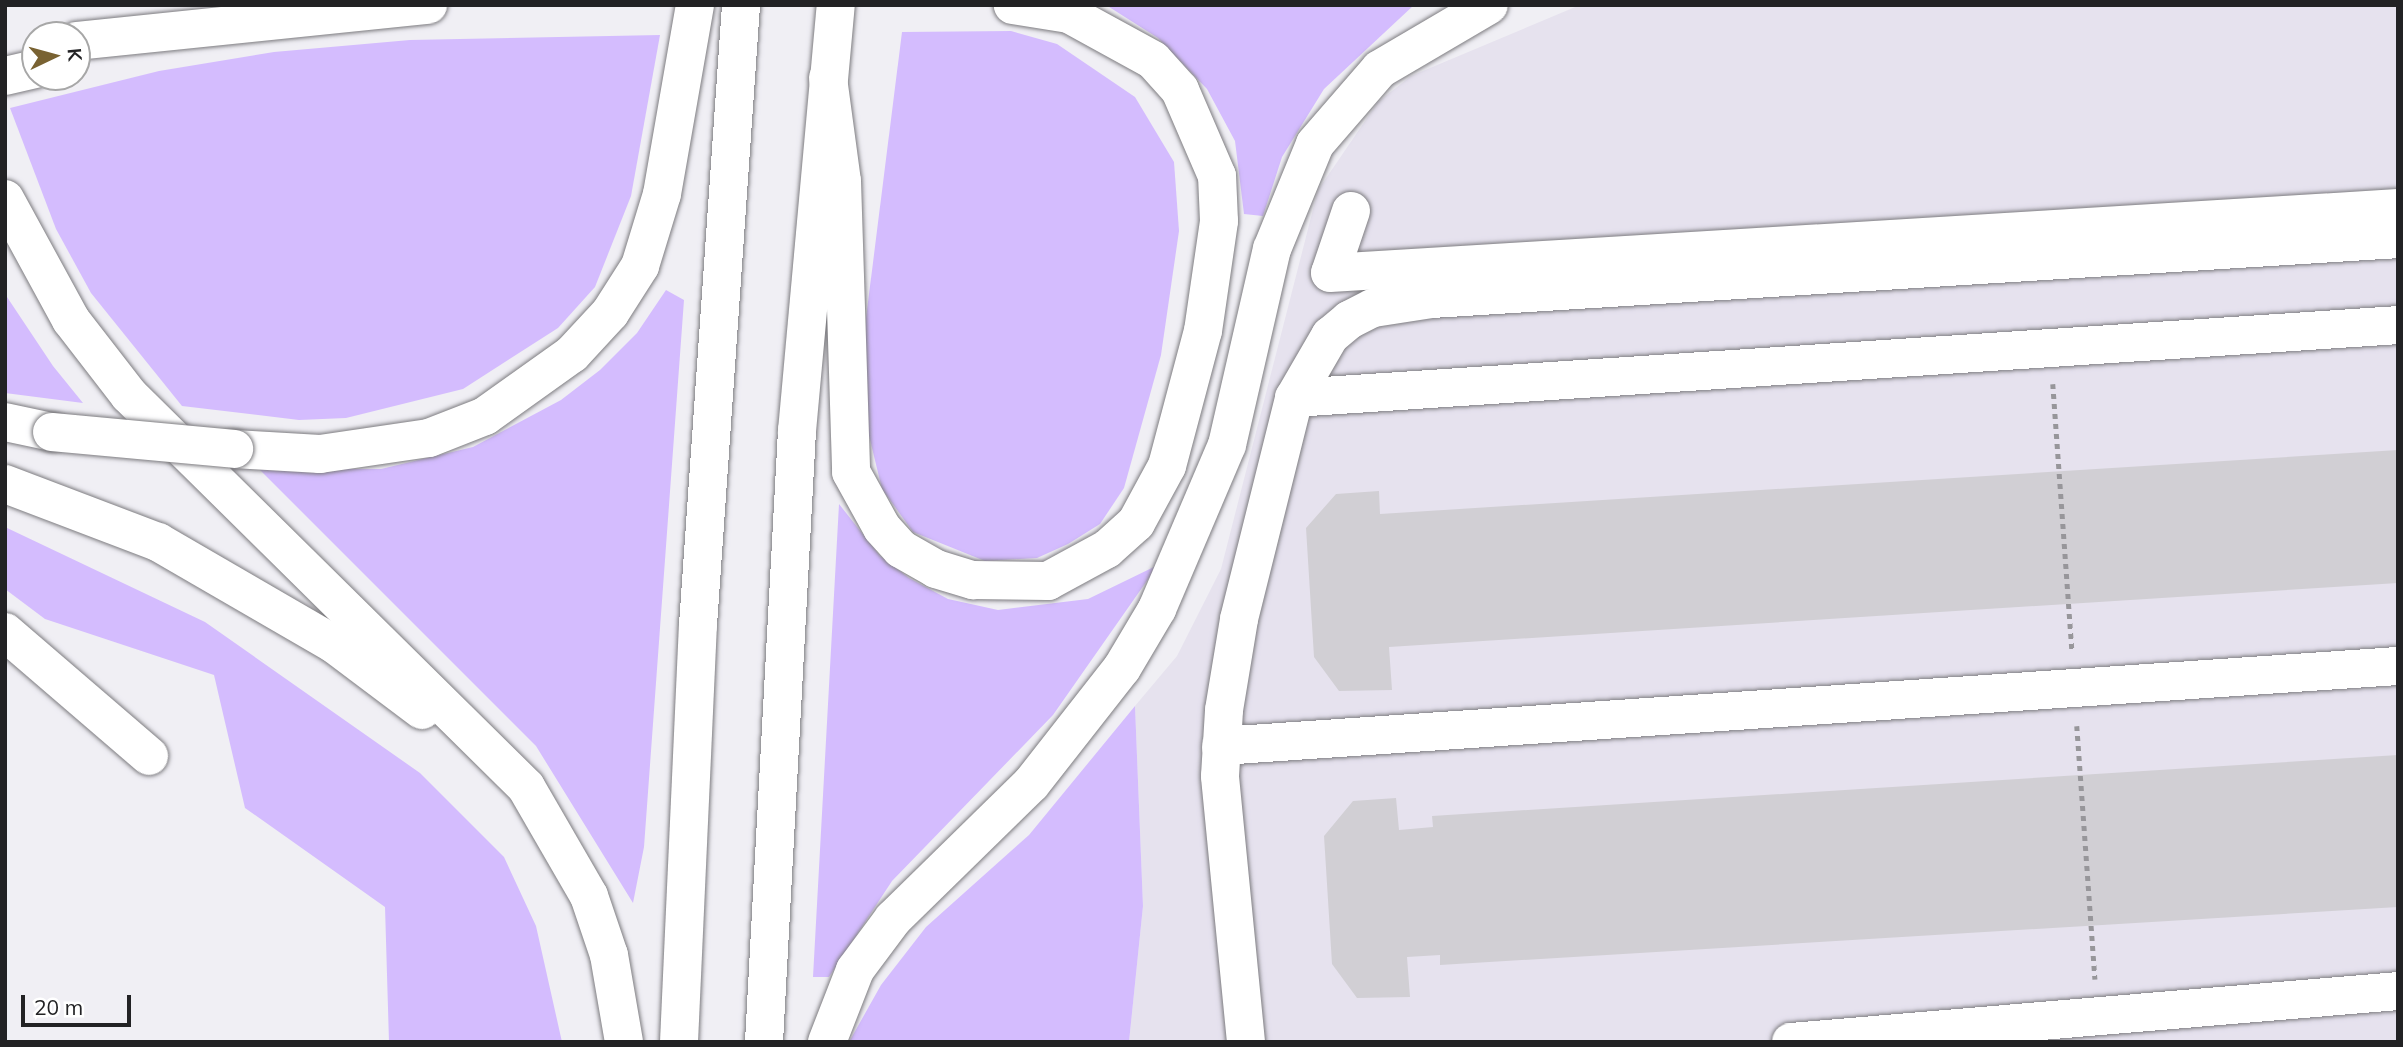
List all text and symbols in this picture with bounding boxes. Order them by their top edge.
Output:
north arrow [21,21,91,91]
text: K [62,47,87,62]
scale bar [24,981,135,1025]
text: 20 m [34,994,83,1020]

